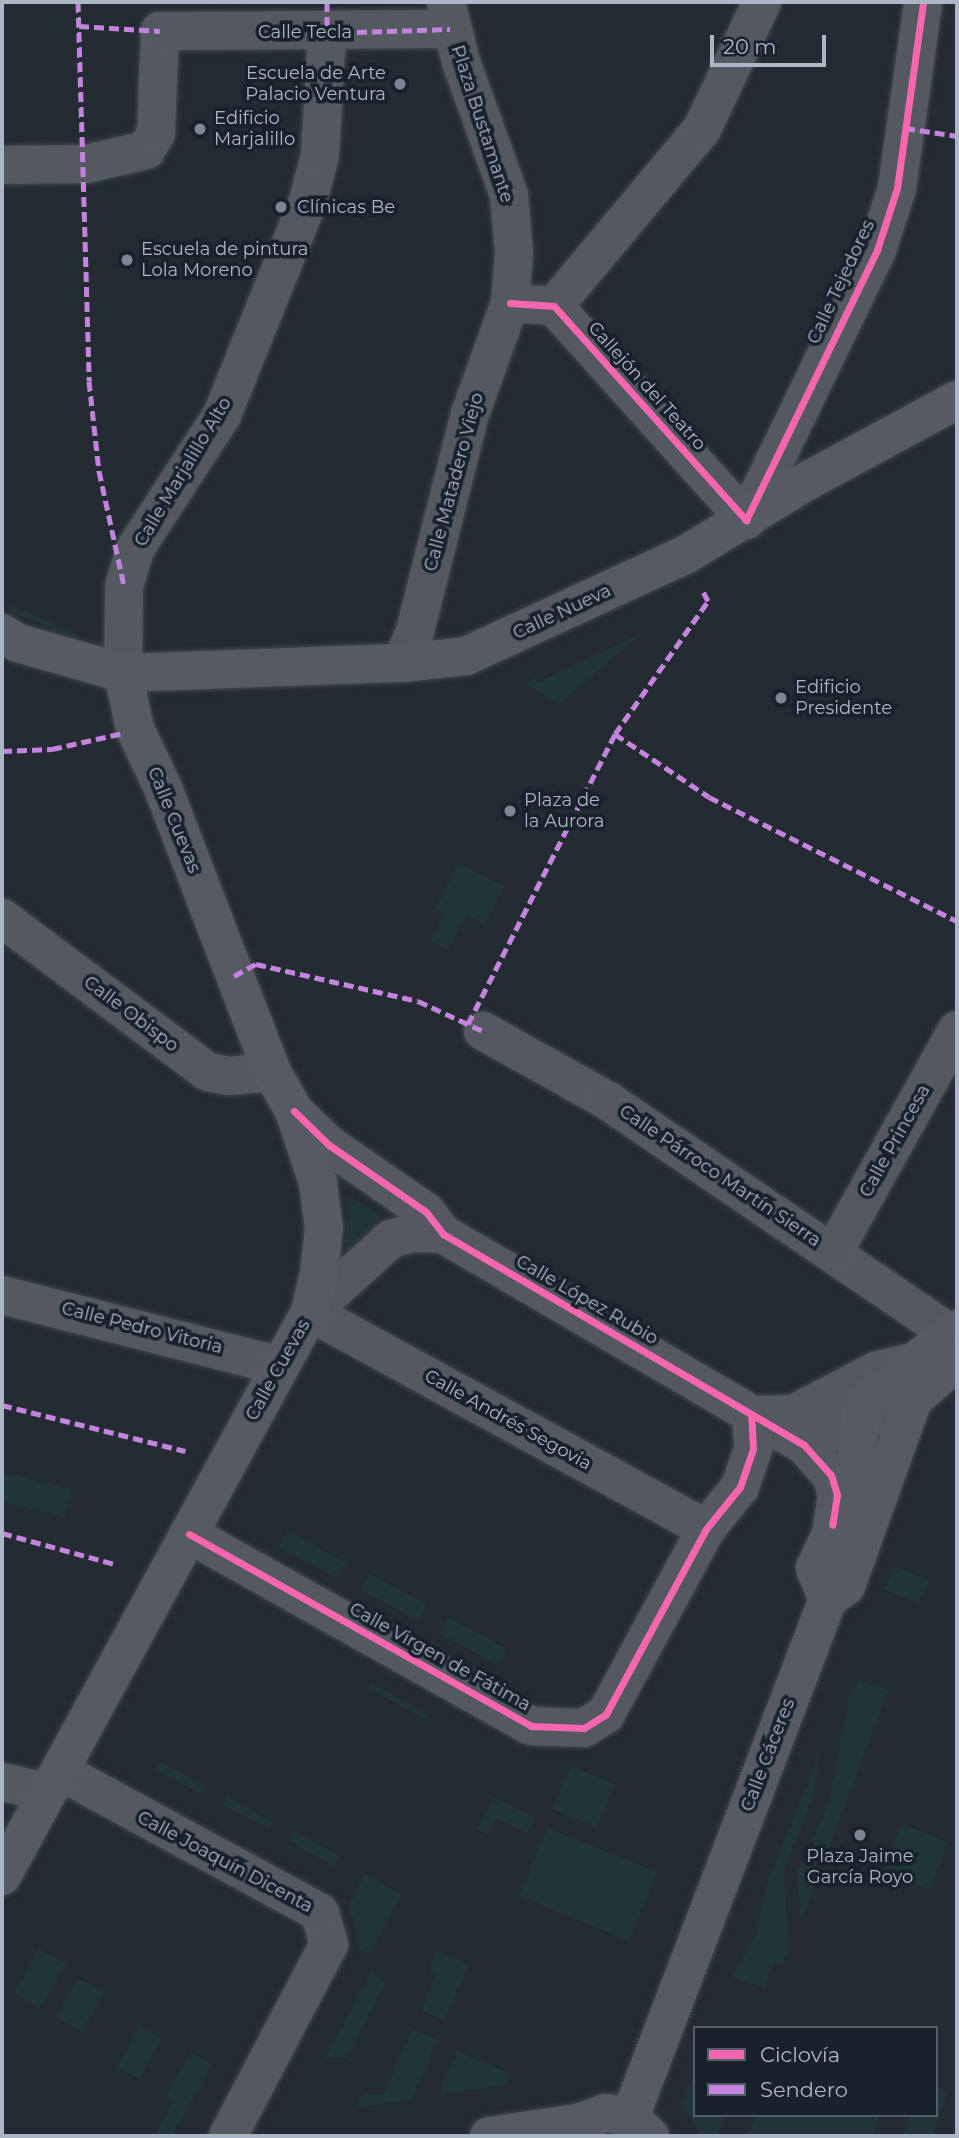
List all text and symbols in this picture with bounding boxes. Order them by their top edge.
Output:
street label: Calle Tecla [258,21,352,43]
scale bar [714,21,830,65]
text: 20 m [723,34,777,59]
street label: Plaza Bustamante [446,42,518,206]
place label: Escuela de Arte Palacio Ventura [245,63,386,106]
marker: Escuela de Arte Palacio Ventura [392,76,408,92]
place label: Edificio Marjalillo [214,108,295,150]
marker: Edificio Marjalillo [192,121,208,137]
place label: Clínicas Be [297,196,395,218]
marker: Clínicas Be [271,197,291,217]
street label: Calle Tejedores [803,216,879,348]
place label: Escuela de pintura Lola Moreno [141,239,308,282]
marker: Escuela de pintura Lola Moreno [119,252,135,268]
street label: Callejón del Teatro [584,317,710,455]
street label: Calle Matadero Viejo [420,390,488,574]
street label: Calle Marjalillo Alto [130,393,236,551]
street label: Calle Nueva [509,580,615,644]
place label: Edificio Presidente [795,677,892,720]
marker: Edificio Presidente [773,690,789,706]
street label: Calle Cuevas [143,764,205,876]
place label: Plaza de la Aurora [524,790,604,832]
marker: Plaza de la Aurora [502,803,518,819]
street label: Calle Obispo [79,971,183,1057]
street label: Calle Princesa [855,1081,935,1201]
street label: Calle Párroco Martín Sierra [615,1100,825,1252]
street label: Calle López Rubio [512,1250,662,1350]
street label: Calle Pedro Vitoria [59,1298,225,1358]
street label: Calle Cuevas [241,1316,315,1424]
street label: Calle Andrés Segovia [421,1365,595,1475]
street label: Calle Virgen de Fátima [346,1598,534,1716]
street label: Calle Cáceres [737,1695,799,1815]
street label: Calle Joaquín Dicenta [134,1807,316,1917]
marker: Plaza Jaime García Royo [852,1827,868,1843]
place label: Plaza Jaime García Royo [806,1846,914,1888]
legend [693,2026,938,2117]
text: Ciclovía [760,2042,840,2067]
text: Sendero [760,2077,848,2102]

